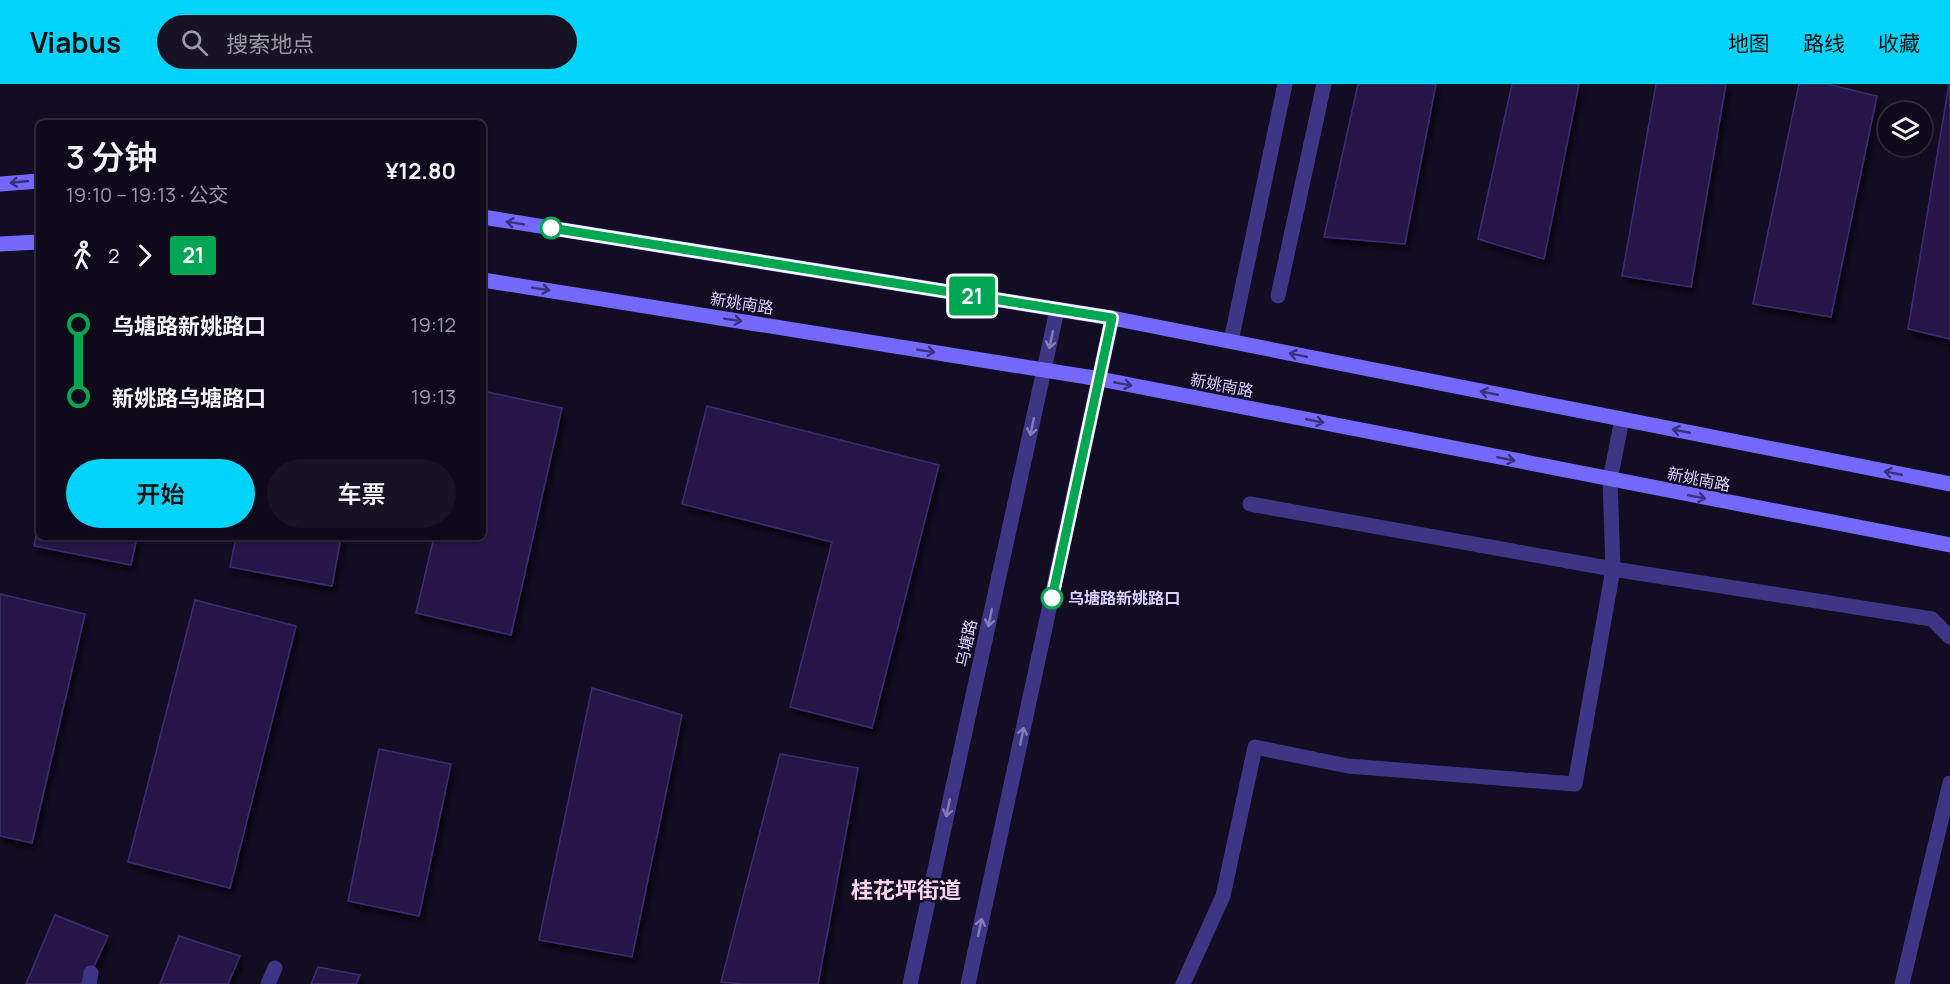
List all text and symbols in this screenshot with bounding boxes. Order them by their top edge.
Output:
search box [157,15,577,69]
text: Viabus [30,23,121,61]
icon: search [178,26,211,59]
text: 搜索地点 [226,29,314,59]
text: 地图 [1728,29,1770,57]
text: 路线 [1803,29,1845,57]
text: 收藏 [1878,29,1920,57]
map controls [1878,102,1932,156]
button: layers [1878,102,1932,156]
text: 3 分钟 [66,134,157,179]
text: ¥12.80 [385,156,456,186]
one-way arrow [10,177,30,188]
text: 19:10 – 19:13 · 公交 [66,181,229,208]
one-way arrow [505,217,525,228]
unlabelled marker [540,217,562,239]
icon: walk [66,239,99,272]
icon: forward [128,239,161,272]
text: 21 [182,241,204,269]
text: 2 [108,242,119,269]
line badge: 21 [945,276,999,316]
text: 21 [961,282,983,310]
one-way arrow [530,284,550,295]
street label: 新姚南路 [709,287,775,319]
text: 乌塘路新姚路口 [112,311,266,341]
text: 19:12 [411,311,456,338]
one-way arrow [723,315,743,326]
one-way arrow [1045,330,1056,349]
one-way arrow [915,346,935,357]
one-way arrow [1289,349,1308,360]
street label: 新姚南路 [1188,368,1256,402]
one-way arrow [1114,378,1133,390]
text: 新姚路乌塘路口 [112,383,266,413]
text: 19:13 [411,383,456,410]
one-way arrow [1480,387,1500,398]
one-way arrow [1304,416,1324,427]
one-way arrow [1026,418,1038,437]
one-way arrow [1671,425,1691,436]
one-way arrow [1496,454,1515,465]
button: 开始 [66,459,255,528]
button: 车票 [267,459,456,528]
street label: 新姚南路 [1665,462,1733,496]
one-way arrow [1883,467,1903,478]
one-way arrow [1687,492,1707,503]
marker: 乌塘路新姚路口 [1041,587,1063,609]
place label: 乌塘路新姚路口 [1068,587,1180,609]
one-way arrow [984,608,996,627]
street label: 乌塘路 [950,617,982,669]
one-way arrow [1017,727,1028,747]
one-way arrow [942,798,954,817]
district label: 桂花坪街道 [851,875,961,905]
one-way arrow [975,918,987,937]

